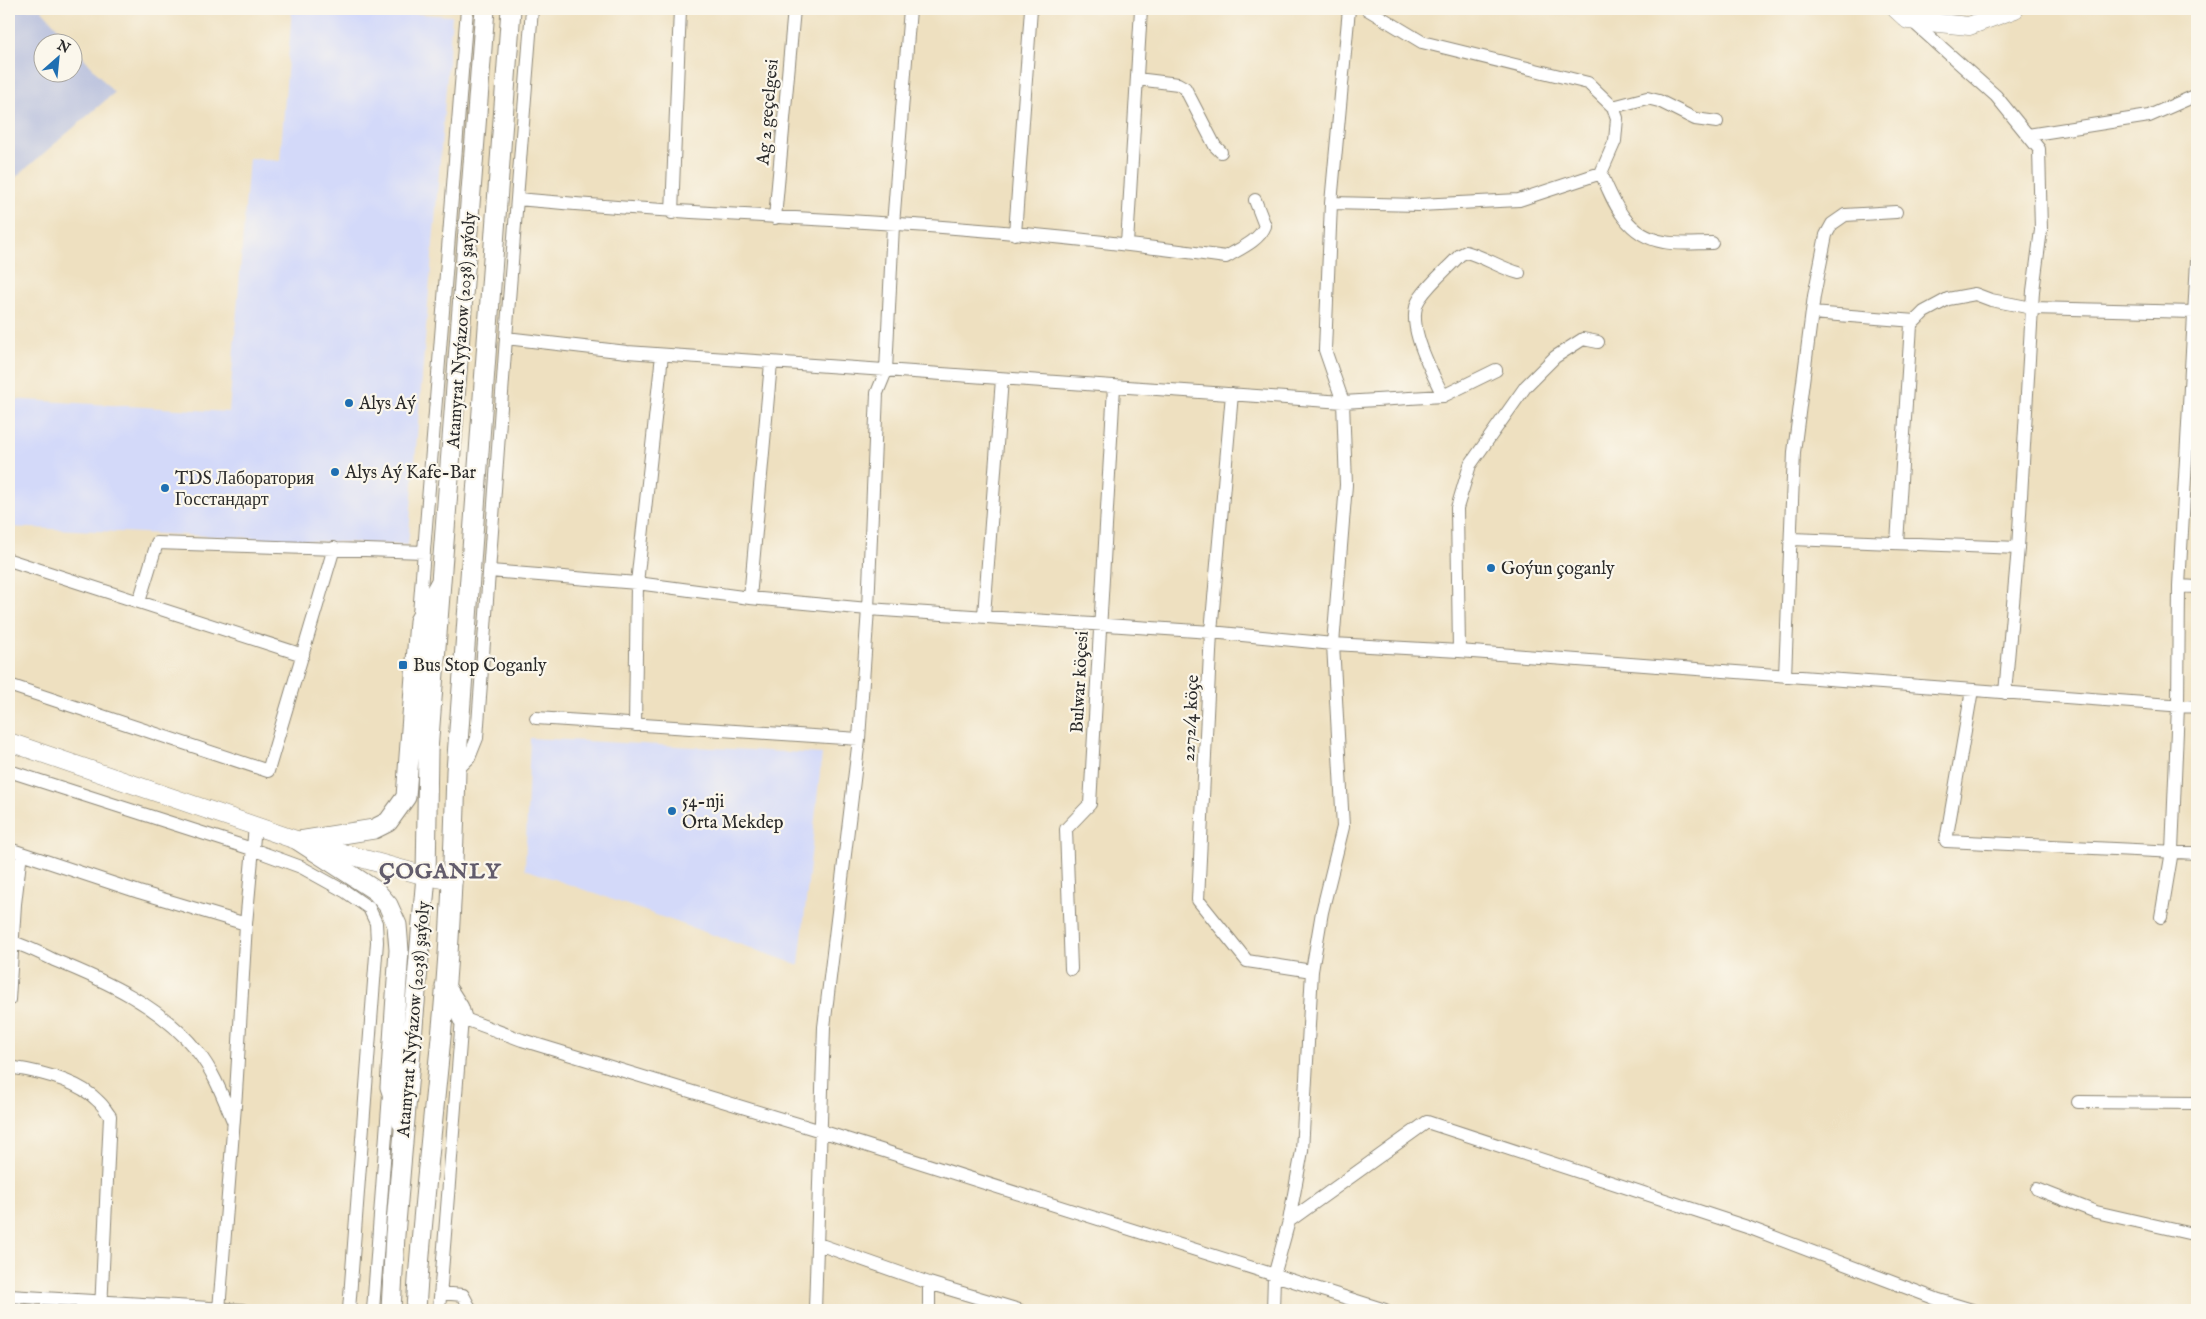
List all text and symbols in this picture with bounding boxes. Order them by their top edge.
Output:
north arrow [32,32,82,82]
text: N [53,36,73,58]
street label: Ag 2 geçelgesi [752,58,785,167]
street label: Atamyrat Nyýazow (2038) şaýoly [443,211,482,450]
place label: Alys Aý [358,393,416,416]
marker: Alys Aý [343,397,355,409]
place label: Alys Aý Kafe-Bar [344,462,477,485]
marker: Alys Aý Kafe-Bar [329,466,341,478]
place label: TDS Лаборатория Госстандарт [175,468,314,512]
marker: TDS Лаборатория Госстандарт [159,482,171,494]
place label: Goýun çoganly [1501,558,1615,581]
marker: Goýun çoganly [1485,562,1497,574]
street label: Bulwar köçesi [1066,630,1095,734]
place label: Bus Stop Coganly [413,655,547,678]
marker: Bus Stop Coganly [397,659,409,671]
street label: 2272/4 köçe [1178,674,1205,762]
place label: 54-nji Orta Mekdep [682,791,784,835]
marker: 54-nji Orta Mekdep [666,805,678,817]
district label: ÇOGANLY [379,858,502,886]
street label: Atamyrat Nyýazow (2038) şaýoly [393,900,436,1139]

